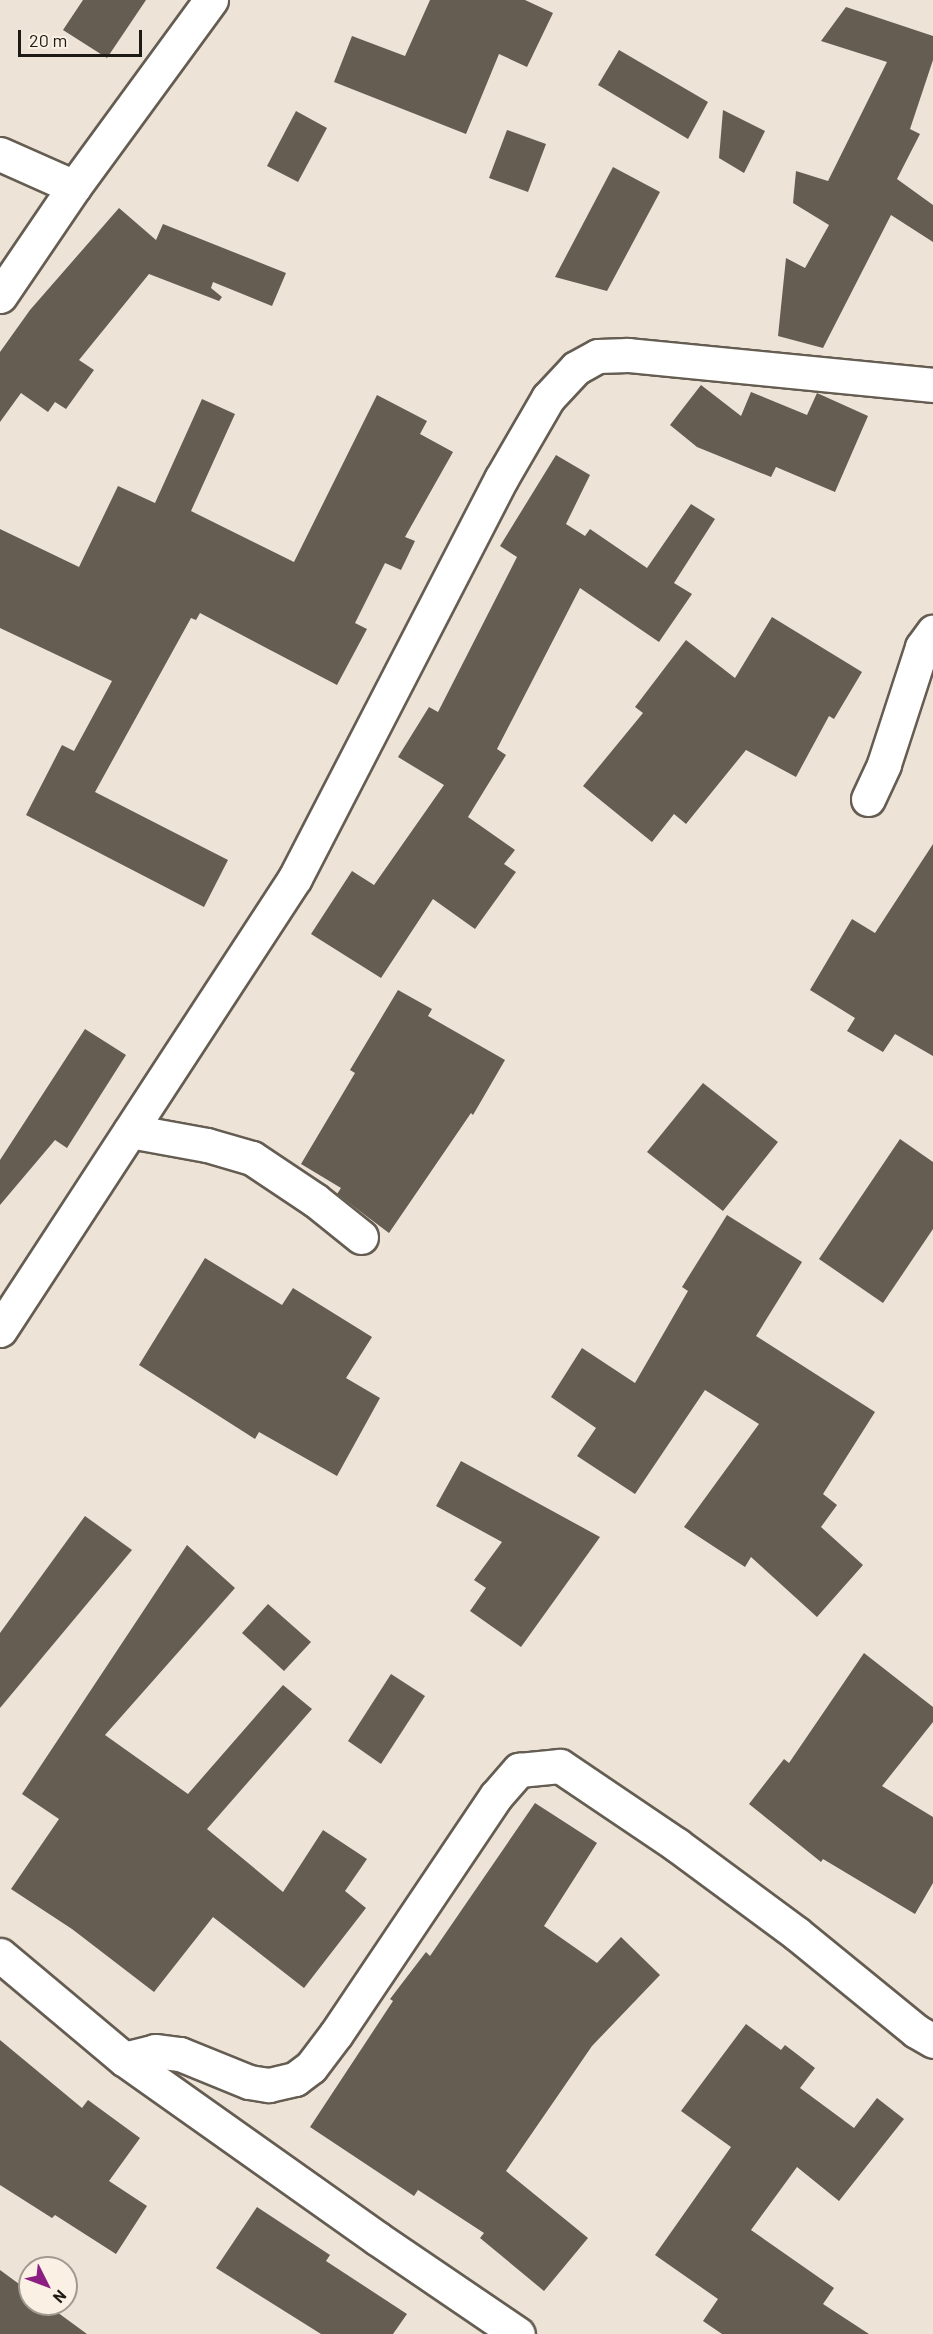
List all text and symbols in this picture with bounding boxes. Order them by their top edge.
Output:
scale bar [21,18,146,56]
text: 20 m [29,29,67,51]
north arrow [18,2256,78,2316]
text: N [50,2287,71,2307]

